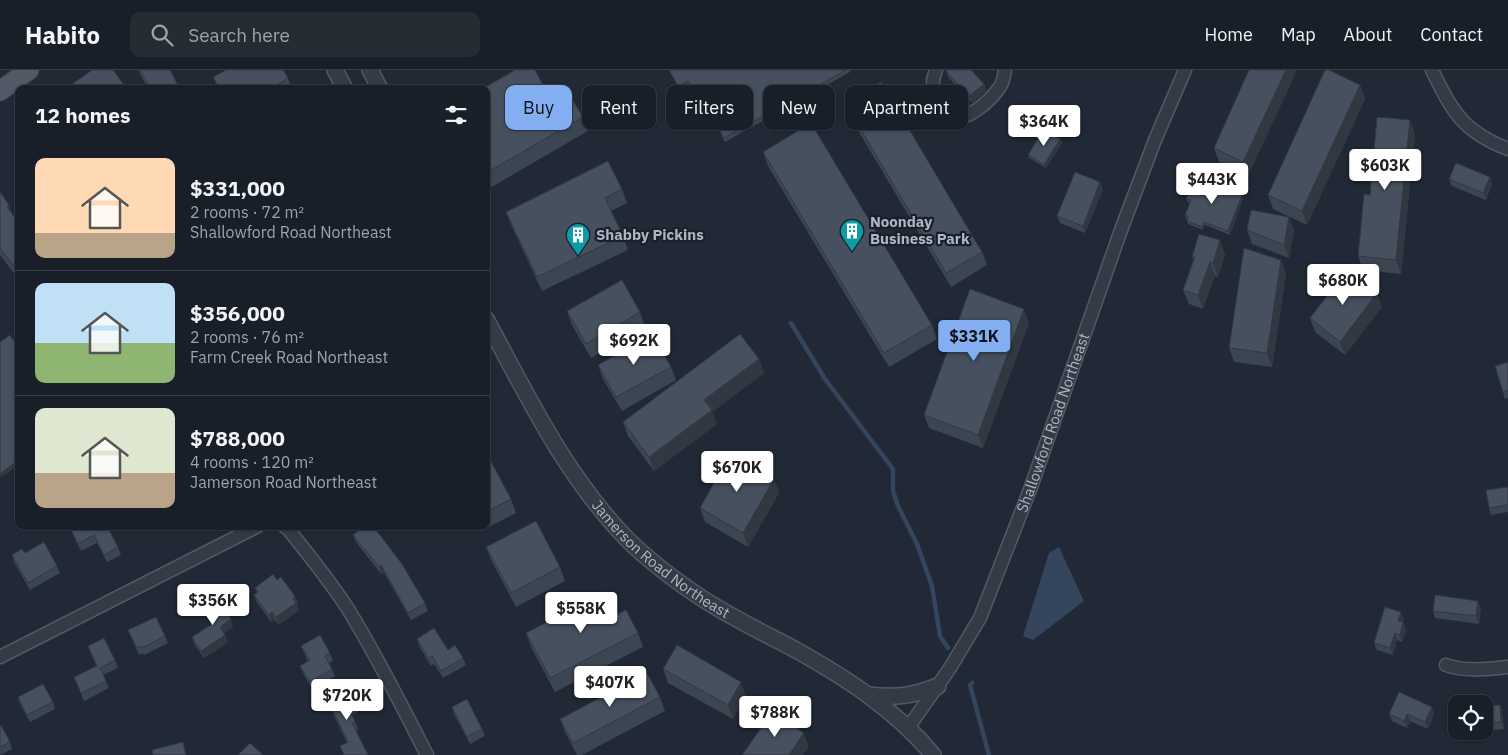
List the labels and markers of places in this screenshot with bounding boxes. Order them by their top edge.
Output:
pin: $364K [1009,104,1079,147]
pin: $603K [1350,148,1420,191]
pin: $443K [1177,162,1247,205]
place label: Noonday Business Park [870,212,970,248]
building icon: Noonday Business Park [839,218,865,252]
building icon: Shabby Pickins [565,222,591,256]
place label: Shabby Pickins [596,225,704,244]
pin: $680K [1308,264,1378,306]
pin: $331K [939,320,1009,362]
pin: $692K [599,324,669,366]
pin: $670K [702,450,772,493]
pin: $356K [178,584,248,626]
pin: $558K [546,592,616,634]
pin: $407K [575,666,645,708]
pin: $720K [312,678,382,721]
pin: $788K [740,696,810,738]

